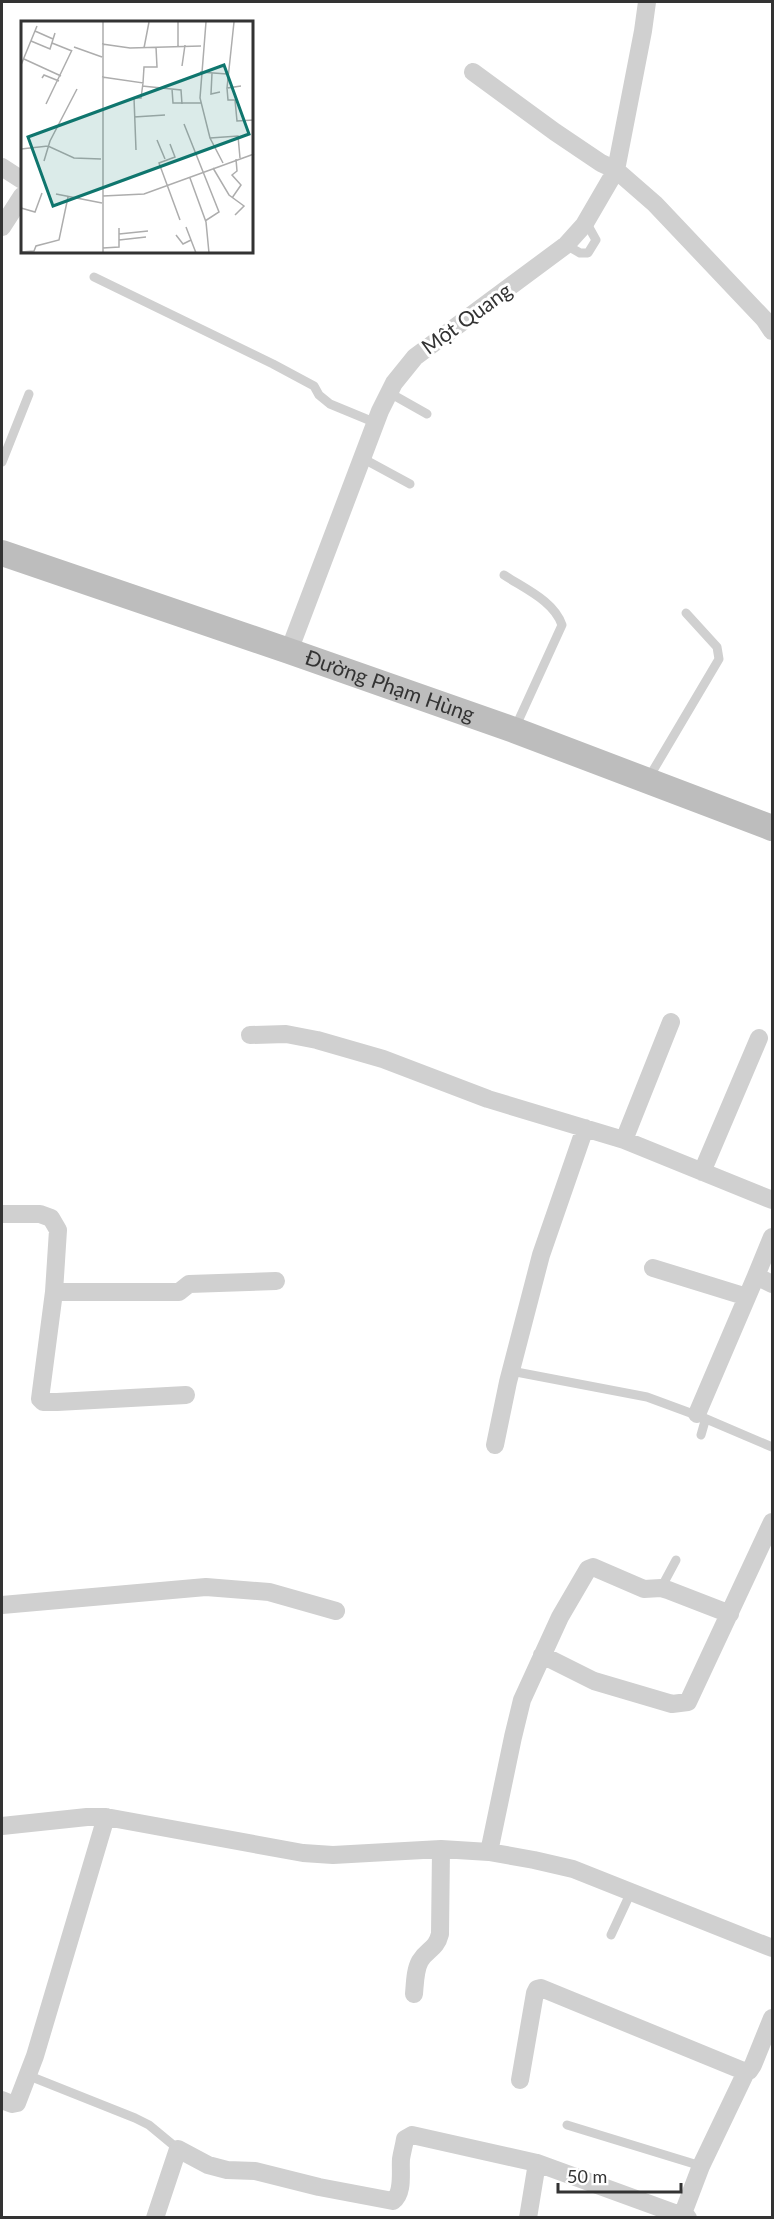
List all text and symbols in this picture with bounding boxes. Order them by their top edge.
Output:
inset map [21,21,254,254]
street label: Một Quang [416,277,516,359]
street label: Đường Phạm Hùng [302,644,478,726]
scale bar [558,2156,681,2194]
text: 50 m [567,2165,607,2187]

